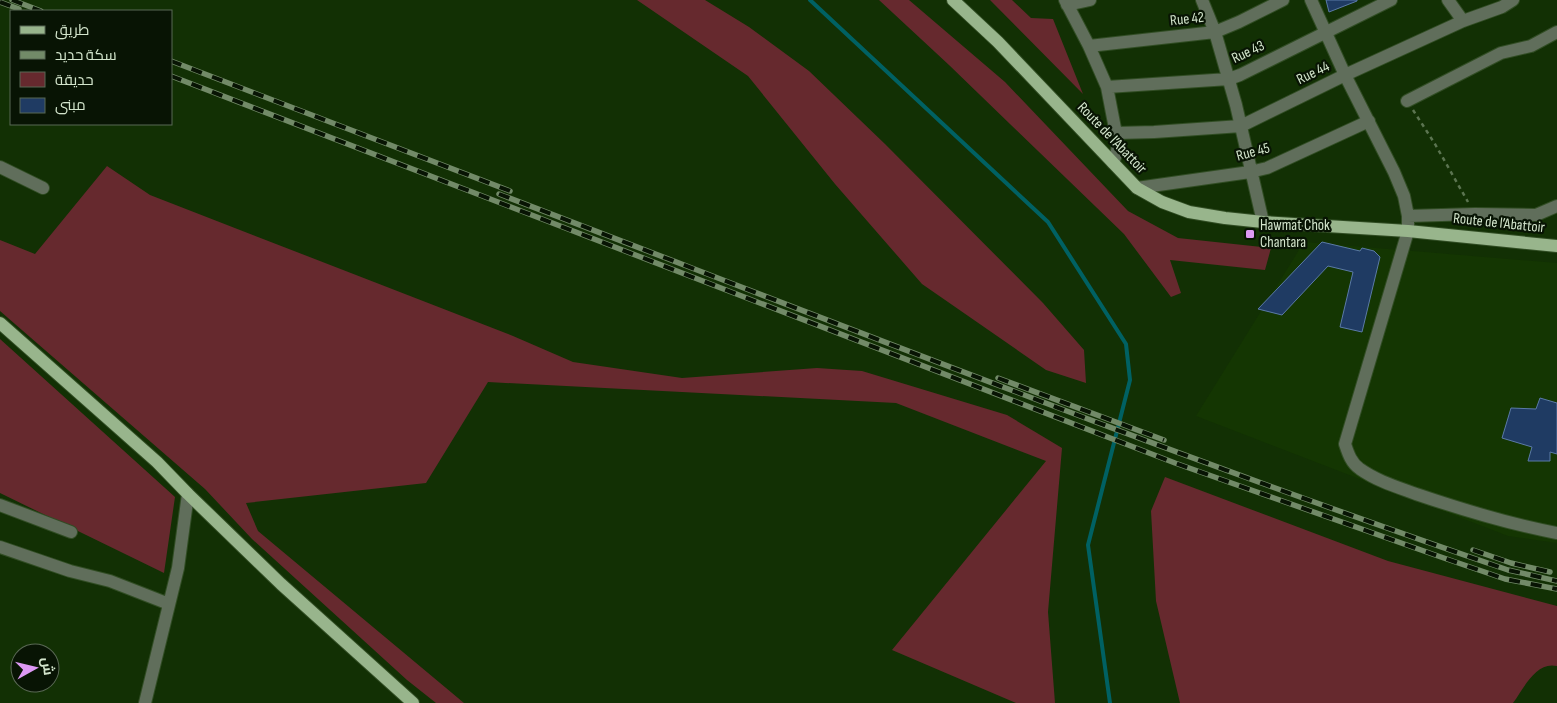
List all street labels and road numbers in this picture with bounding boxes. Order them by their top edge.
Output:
street label: Rue 42 [1169,8,1205,30]
street label: Rue 43 [1228,36,1268,68]
street label: Rue 44 [1293,57,1333,89]
street label: Route de l’Abattoir [1073,98,1151,178]
street label: Rue 45 [1234,138,1272,166]
street label: Route de l’Abattoir [1452,209,1546,237]

